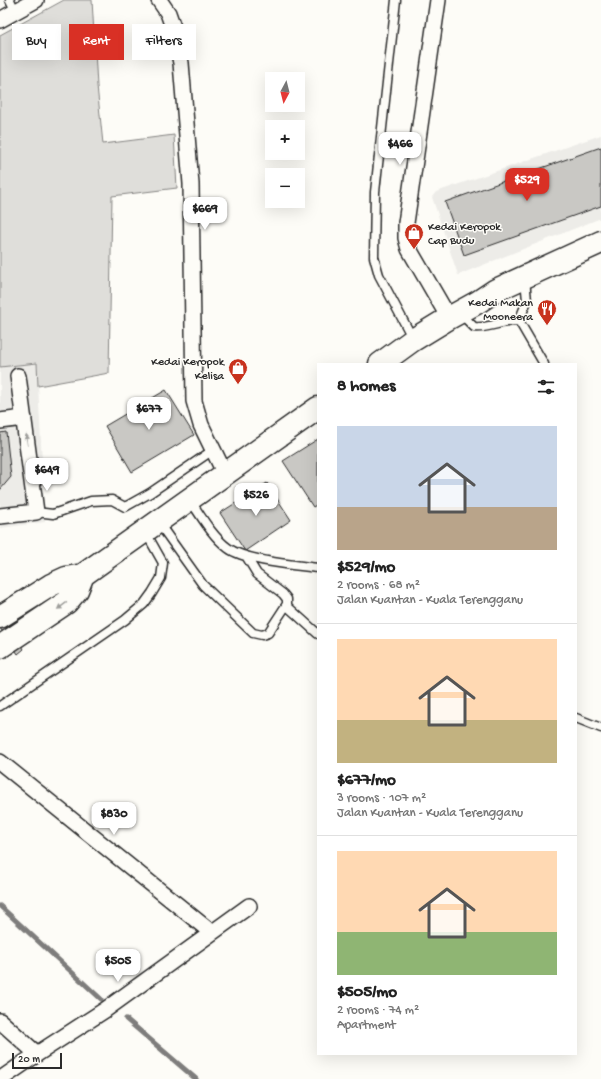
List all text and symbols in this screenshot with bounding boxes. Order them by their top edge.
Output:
chip: Buy [12,24,61,60]
chip: Rent [69,24,124,60]
chip: Filters [132,24,196,60]
north arrow [265,72,305,112]
map controls [265,72,305,208]
button: + [265,120,305,160]
pin: $466 [376,132,424,166]
text: $466 [387,137,413,152]
button: − [265,168,305,208]
pin: $529 [503,168,551,202]
text: $529 [514,173,540,188]
pin: $669 [181,197,229,231]
text: $669 [192,202,218,217]
place label: Kedai Keropok Cap Budu [428,221,502,249]
shop icon: Kedai Keropok Cap Budu [403,222,425,250]
place label: Kedai Makan Mooneera [468,297,533,325]
restaurant icon: Kedai Makan Mooneera [536,298,558,326]
place label: Kedai Keropok Kelisa [151,356,226,384]
shop icon: Kedai Keropok Kelisa [227,357,249,385]
icon: filters [535,376,557,398]
text: 8 homes [337,377,395,397]
pin: $677 [125,397,173,431]
text: $677 [136,402,162,417]
one-way arrow [24,434,30,446]
icon: home [411,452,483,524]
pin: $649 [23,458,71,492]
text: $649 [34,463,60,478]
pin: $526 [232,483,280,517]
text: $526 [243,488,269,503]
text: $529/mo [337,558,395,578]
text: 2 rooms · 68 m² [337,578,420,593]
text: Jalan Kuantan - Kuala Terengganu [337,593,523,608]
one-way arrow [56,602,67,610]
icon: home [411,665,483,737]
text: $677/mo [337,771,396,791]
text: 3 rooms · 107 m² [337,791,426,806]
pin: $830 [90,802,138,836]
text: Jalan Kuantan - Kuala Terengganu [337,806,523,821]
text: $830 [100,807,128,822]
icon: home [411,877,483,949]
pin: $505 [94,949,142,983]
text: $505 [105,954,131,969]
text: $505/mo [337,983,397,1003]
text: 2 rooms · 74 m² [337,1003,419,1018]
text: Apartment [337,1018,396,1033]
scale bar [12,1051,62,1070]
text: 20 m [18,1054,40,1066]

